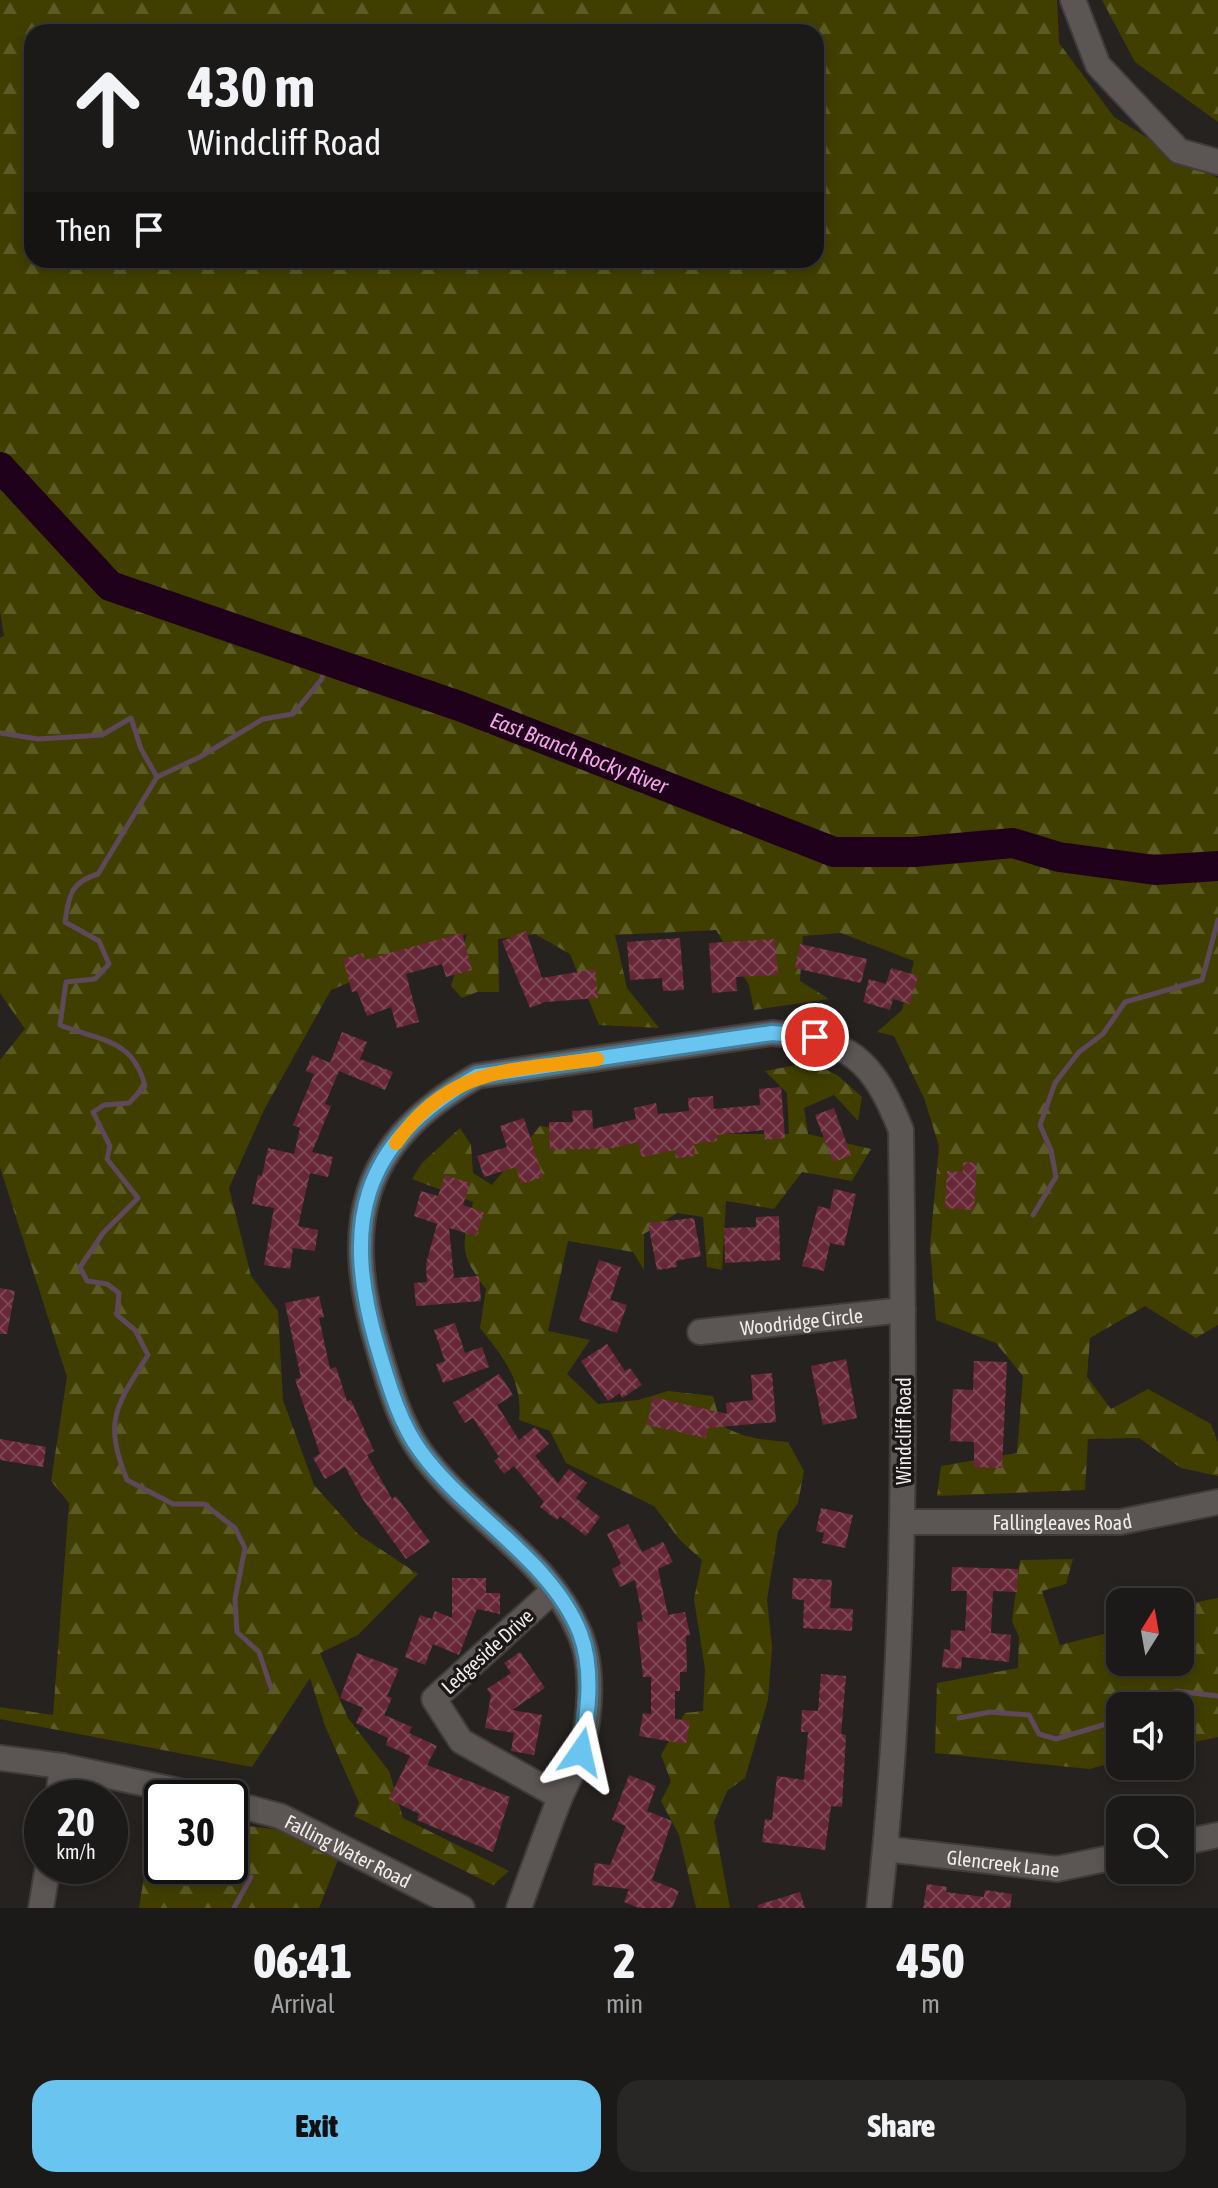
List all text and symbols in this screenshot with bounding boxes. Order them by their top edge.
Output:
text: 430 m [188,55,315,119]
icon: ahead [56,56,160,160]
text: Windcliff Road [188,121,381,163]
icon: arrive [127,208,171,252]
text: Then [56,213,111,247]
water label: East Branch Rocky River [487,706,673,800]
pin [781,1003,849,1071]
icon: arrive [793,1015,837,1059]
street label: Woodridge Circle [739,1303,864,1339]
street label: Windcliff Road [892,1377,915,1485]
street label: Fallingleaves Road [992,1508,1134,1534]
north arrow [1106,1588,1194,1676]
map controls [1106,1588,1194,1884]
street label: Ledgeside Drive [436,1604,538,1698]
button: sound [1106,1692,1194,1780]
position arrow [539,1710,623,1794]
speed limit sign: 30 [144,1780,248,1884]
button: search [1106,1796,1194,1884]
text: 20 [57,1799,95,1844]
street label: Falling Water Road [281,1809,415,1892]
text: km/h [56,1840,96,1863]
street label: Glencreek Lane [946,1845,1061,1881]
text: 06:41 [254,1933,352,1988]
text: 2 [613,1933,636,1988]
text: 450 [897,1933,964,1988]
text: Arrival [271,1989,335,2019]
text: min [606,1989,643,2019]
text: m [921,1989,940,2019]
button: Exit [32,2080,601,2172]
button: Share [617,2080,1186,2172]

